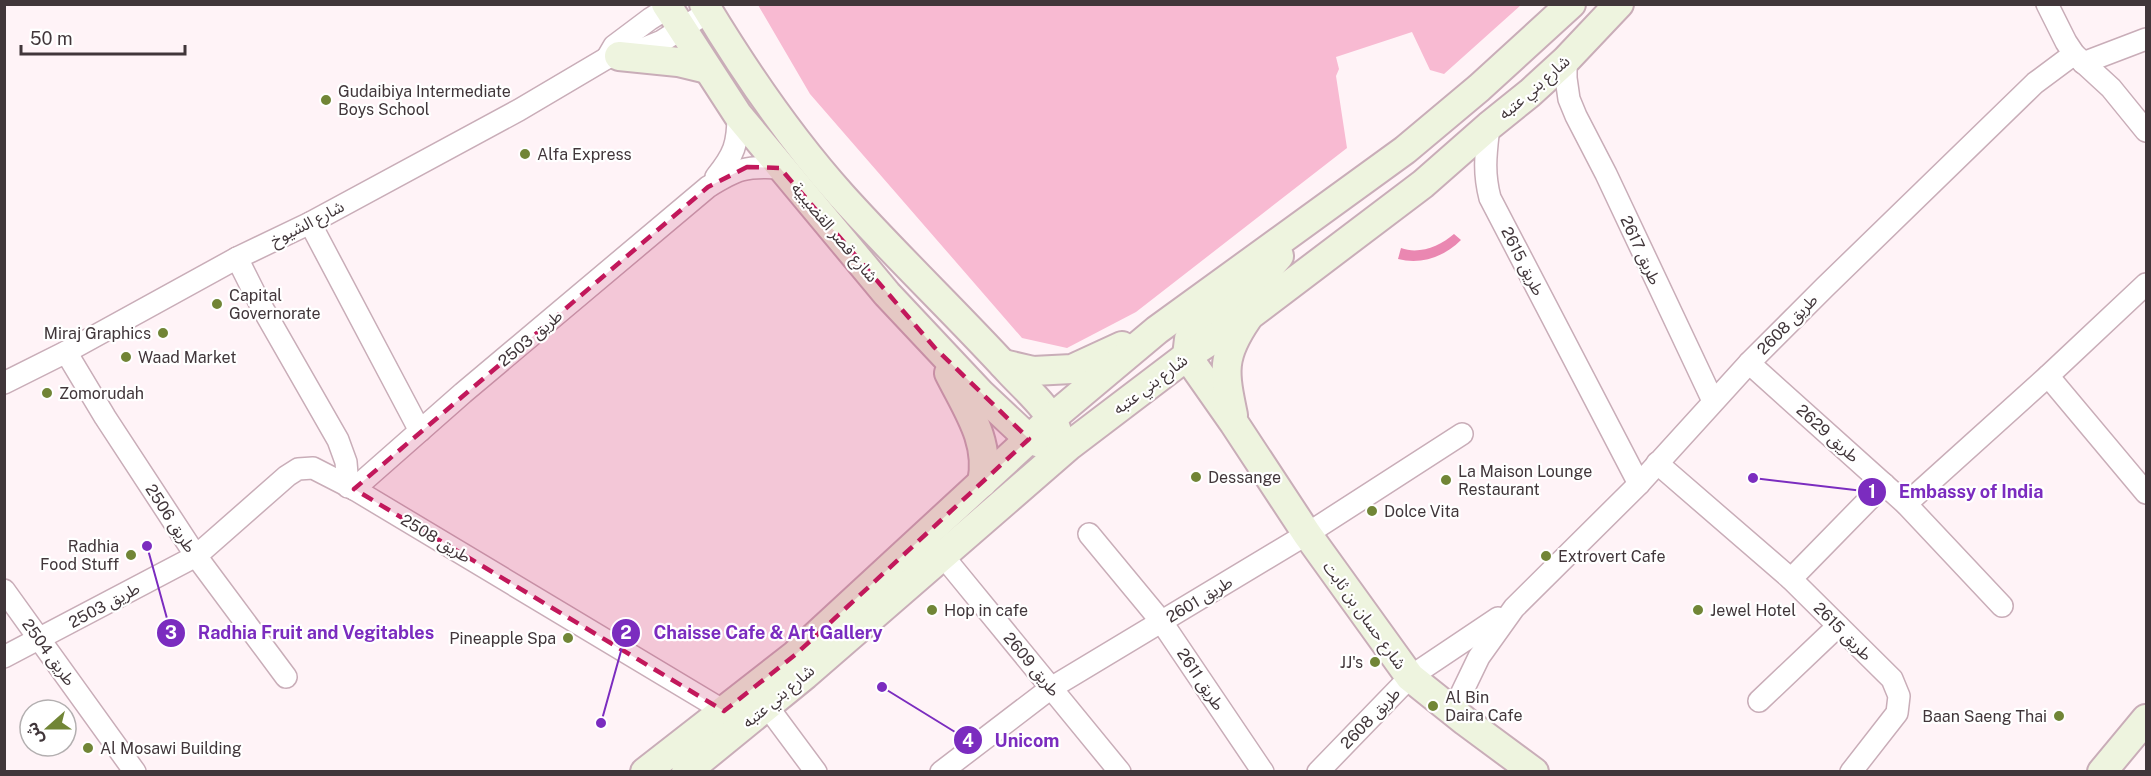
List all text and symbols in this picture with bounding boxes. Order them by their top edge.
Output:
scale bar [21,18,184,56]
text: 50 m [30,28,73,49]
street label: شارع بني عتبه [1495,51,1576,126]
place label: Gudaibiya Intermediate Boys School [338,82,511,119]
marker: Gudaibiya Intermediate Boys School [319,93,333,107]
place label: Alfa Express [537,145,632,164]
marker: Alfa Express [518,147,532,161]
street label: شارع قصر القضيبية [785,179,882,288]
street label: شارع الشيوخ [267,197,349,253]
street label: طريق 2617 [1615,213,1665,288]
street label: طريق 2615 [1496,224,1548,299]
place label: Capital Governorate [229,286,321,323]
street label: طريق 2608 [1753,290,1822,359]
marker: Capital Governorate [210,297,224,311]
street label: طريق 2503 [494,306,567,371]
place label: Miraj Graphics [44,324,151,343]
marker: Miraj Graphics [156,326,170,340]
place label: Waad Market [138,348,236,367]
marker: Waad Market [119,350,133,364]
street label: شارع بني عتبه [1110,350,1193,421]
place label: Zomorudah [59,384,144,403]
marker: Zomorudah [40,386,54,400]
street label: طريق 2629 [1792,400,1863,467]
place label: La Maison Lounge Restaurant [1458,462,1592,499]
place label: Dessange [1208,468,1281,487]
marker: Dessange [1189,470,1203,484]
marker: La Maison Lounge Restaurant [1439,473,1453,487]
callout: Embassy of India [1857,474,2056,510]
street label: طريق 2506 [141,481,200,557]
text: 1 [1868,481,1876,502]
text: Embassy of India [1899,481,2043,502]
place label: Dolce Vita [1384,502,1459,521]
marker: Dolce Vita [1365,504,1379,518]
street label: طريق 2508 [397,510,474,568]
place label: Radhia Food Stuff [40,537,119,574]
place label: Extrovert Cafe [1558,547,1666,566]
marker: Radhia Food Stuff [124,548,138,562]
marker: Extrovert Cafe [1539,549,1553,563]
street label: شارع حسان بن ثابت [1317,558,1410,675]
street label: طريق 2601 [1163,572,1237,627]
street label: طريق 2503 [65,579,144,633]
street label: طريق 2615 [1809,598,1876,665]
place label: Hop in cafe [944,601,1028,620]
place label: Jewel Hotel [1710,601,1796,620]
marker: Hop in cafe [925,603,939,617]
marker: Jewel Hotel [1691,603,1705,617]
street label: طريق 2504 [17,615,79,690]
callout: Radhia Fruit and Vegitables [156,615,446,651]
callout: Chaisse Cafe & Art Gallery [611,615,895,651]
text: 3 [165,622,177,643]
text: Radhia Fruit and Vegitables [198,622,434,643]
text: 2 [620,622,632,643]
text: Chaisse Cafe & Art Gallery [653,622,883,643]
place label: Pineapple Spa [449,629,556,648]
street label: طريق 2609 [999,629,1064,701]
marker: Pineapple Spa [561,631,575,645]
street label: طريق 2611 [1172,645,1228,715]
place label: JJ's [1340,653,1363,672]
marker: JJ's [1368,655,1382,669]
street label: شارع بني عتبه [739,661,820,734]
street label: طريق 2608 [1337,684,1405,754]
place label: Al Bin Daira Cafe [1445,688,1523,725]
north arrow [18,698,78,758]
marker: Al Bin Daira Cafe [1426,699,1440,713]
place label: Baan Saeng Thai [1922,707,2047,726]
marker: Baan Saeng Thai [2052,709,2066,723]
text: ش [22,719,47,747]
callout: Unicom [953,722,1071,758]
text: 4 [962,730,974,751]
text: Unicom [995,730,1059,751]
place label: Al Mosawi Building [100,739,242,758]
marker: Al Mosawi Building [81,741,95,755]

